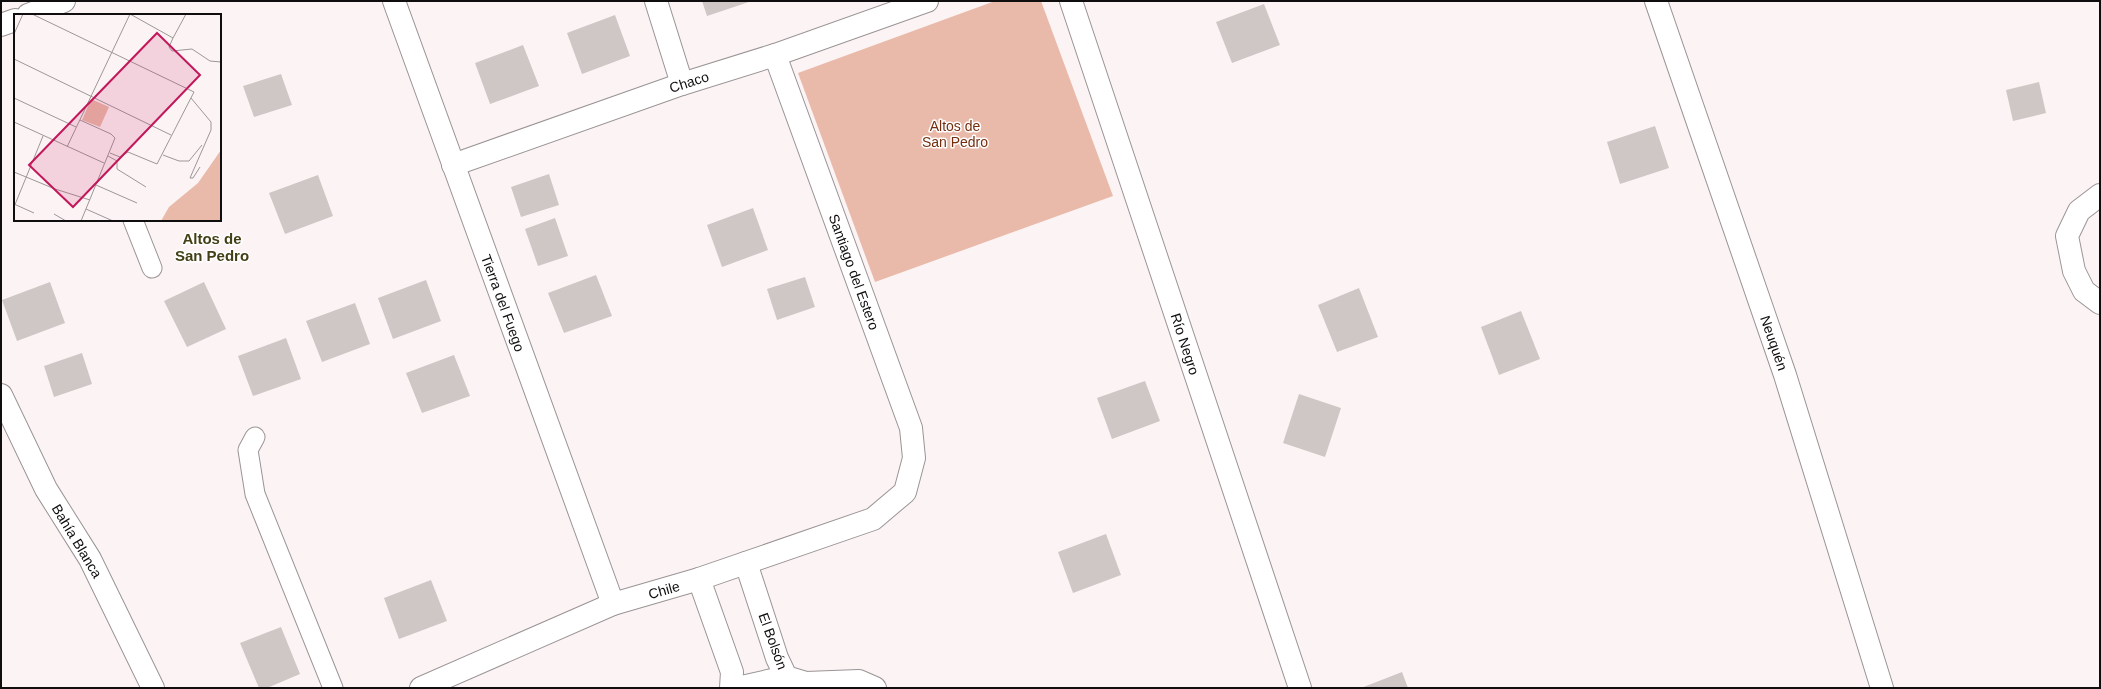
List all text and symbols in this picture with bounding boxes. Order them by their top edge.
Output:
inset map [14,14,221,221]
street label: Chaco [667,68,711,96]
park label: Altos de San Pedro [922,118,988,150]
street label: Santiago del Estero [826,212,882,332]
district label: Altos de San Pedro [175,230,249,264]
street label: Tierra del Fuego [478,252,528,354]
street label: Río Negro [1168,311,1203,377]
street label: Neuquén [1757,314,1791,372]
street label: Bahía Blanca [49,501,105,581]
street label: Chile [646,578,682,602]
street label: El Bolsón [755,610,791,672]

